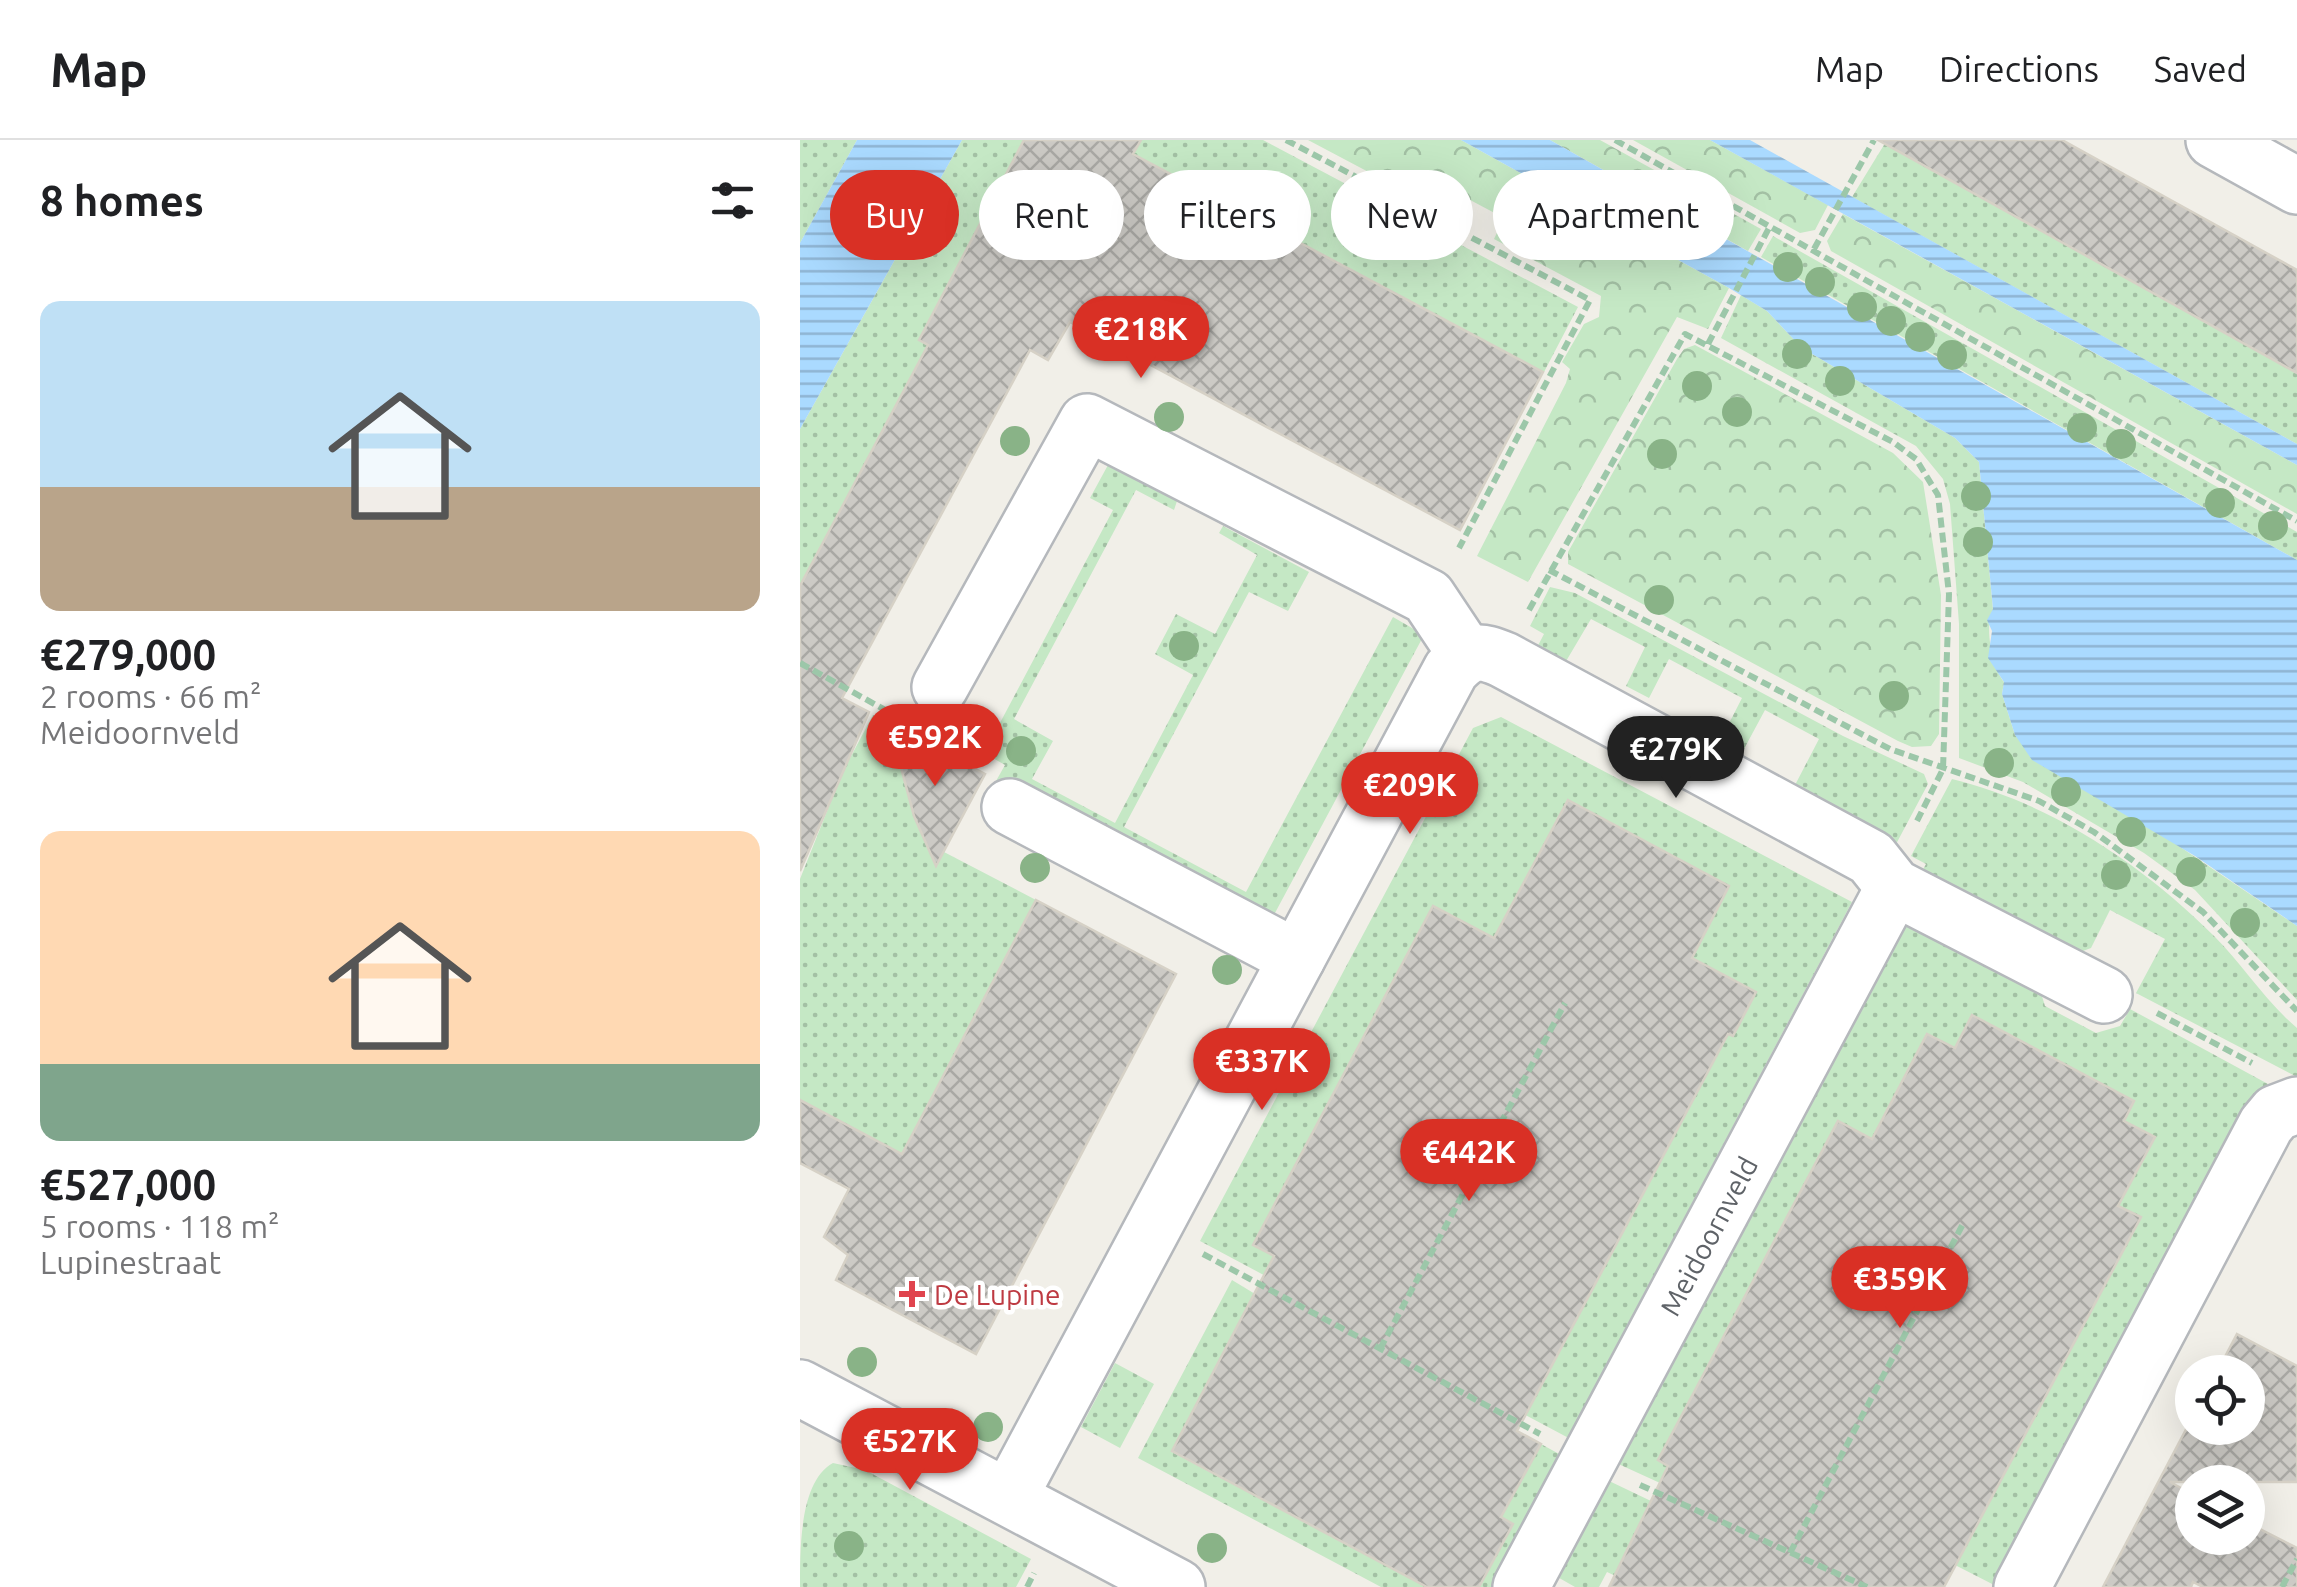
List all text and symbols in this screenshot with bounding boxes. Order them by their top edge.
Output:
text: Map [50,42,148,96]
text: Map [1815,49,1884,89]
text: Directions [1939,49,2099,89]
text: Saved [2154,49,2247,89]
chip: Buy [830,170,959,260]
chip: Rent [979,170,1124,260]
chip: Filters [1144,170,1311,260]
chip: New [1331,170,1473,260]
chip: Apartment [1493,170,1734,260]
icon: filters [705,173,760,228]
text: 8 homes [40,177,204,224]
pin: €218K [1071,296,1211,381]
text: €218K [1094,310,1188,346]
icon: home [310,366,490,546]
text: €279,000 [40,631,216,678]
text: 2 rooms · 66 m² [40,678,261,714]
pin: €592K [865,704,1005,789]
text: Meidoornveld [40,714,240,750]
pin: €279K [1606,716,1746,801]
text: €592K [888,718,982,754]
text: €279K [1629,730,1723,766]
pin: €209K [1340,752,1480,837]
text: €209K [1363,766,1457,802]
icon: home [310,896,490,1076]
pin: €337K [1192,1028,1332,1113]
text: €337K [1215,1042,1309,1078]
pin: €442K [1399,1119,1539,1204]
text: €442K [1422,1133,1516,1169]
street label: Meidoornveld [1653,1151,1763,1320]
text: €527,000 [40,1161,216,1208]
text: 5 rooms · 118 m² [40,1208,280,1244]
text: Lupinestraat [40,1244,221,1280]
pin: €359K [1830,1246,1970,1331]
text: €359K [1853,1260,1947,1296]
place label: De Lupine [934,1279,1061,1310]
marker: De Lupine [899,1281,925,1307]
map controls [2175,1355,2265,1555]
button: locate [2175,1355,2265,1445]
pin: €527K [840,1408,980,1493]
text: €527K [863,1422,957,1458]
button: layers [2175,1465,2265,1555]

